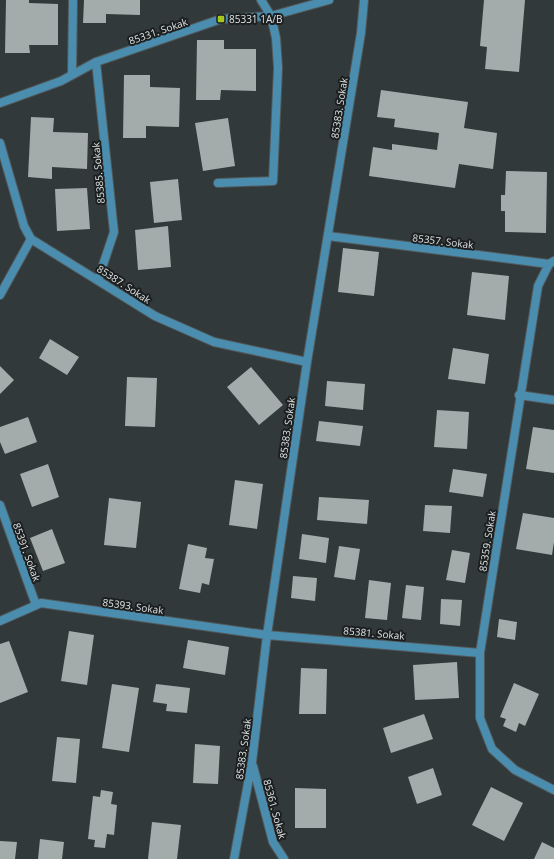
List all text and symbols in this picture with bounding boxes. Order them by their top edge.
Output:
place label: 85331 1A/B [229,12,282,26]
street label: 85331. Sokak [127,14,190,48]
marker: 85331 1A/B [216,14,226,24]
street label: 85383. Sokak [327,76,351,139]
street label: 85385. Sokak [88,141,108,204]
street label: 85357. Sokak [412,230,475,252]
street label: 85387. Sokak [94,261,154,307]
street label: 85383. Sokak [276,396,298,459]
street label: 85359. Sokak [475,509,499,572]
street label: 85391. Sokak [10,521,44,584]
street label: 85393. Sokak [102,595,165,617]
street label: 85381. Sokak [343,623,406,643]
street label: 85383. Sokak [232,717,254,780]
street label: 85361. Sokak [260,778,290,841]

